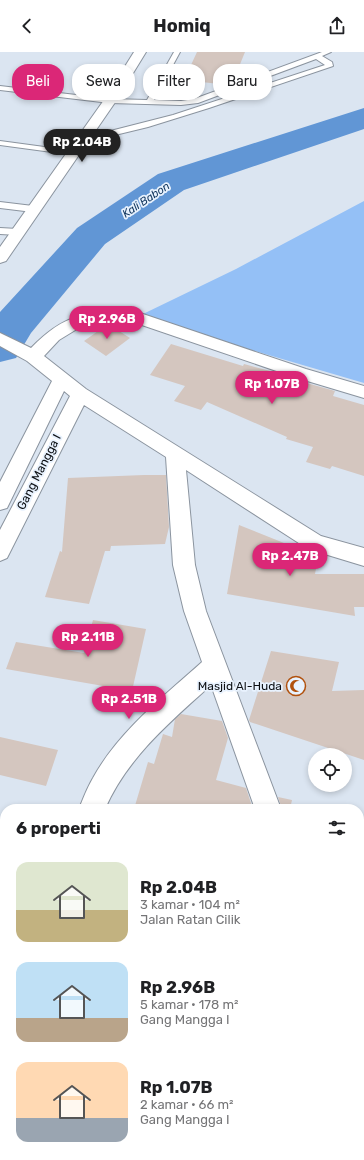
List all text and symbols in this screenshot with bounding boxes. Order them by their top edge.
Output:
icon: back [16,15,38,37]
text: Homiq [153,15,211,37]
icon: share [326,15,348,37]
chip: Beli [12,64,64,100]
chip: Sewa [72,64,135,100]
chip: Filter [143,64,205,100]
chip: Baru [213,64,272,100]
pin: Rp 2.04B [41,129,123,163]
text: Rp 2.04B [53,134,111,149]
water label: Kali Babon [120,179,172,221]
pin: Rp 2.96B [66,306,148,340]
text: Rp 2.96B [78,311,136,326]
pin: Rp 1.07B [231,371,313,405]
text: Rp 1.07B [244,376,300,391]
street label: Gang Mangga I [14,432,64,512]
pin: Rp 2.47B [249,543,331,577]
text: Rp 2.47B [261,548,319,563]
pin: Rp 2.11B [47,624,129,658]
text: Rp 2.11B [61,629,115,644]
mosque icon: Masjid Al-Huda [285,675,307,697]
place label: Masjid Al-Huda [198,679,282,693]
pin: Rp 2.51B [88,686,170,720]
text: Rp 2.51B [101,691,157,706]
map controls [308,748,352,792]
button: locate [308,748,352,792]
icon: filters [326,817,348,839]
text: 6 properti [16,818,101,838]
text: Rp 2.04B [140,877,217,897]
icon: home [48,878,96,926]
text: 3 kamar · 104 m² [140,897,240,912]
text: Jalan Ratan Cilik [140,912,241,927]
text: Rp 2.96B [140,977,215,997]
icon: home [48,978,96,1026]
text: 5 kamar · 178 m² [140,997,238,1012]
text: Gang Mangga I [140,1012,230,1027]
text: Rp 1.07B [140,1077,213,1097]
icon: home [48,1078,96,1126]
text: 2 kamar · 66 m² [140,1097,233,1112]
text: Gang Mangga I [140,1112,230,1127]

